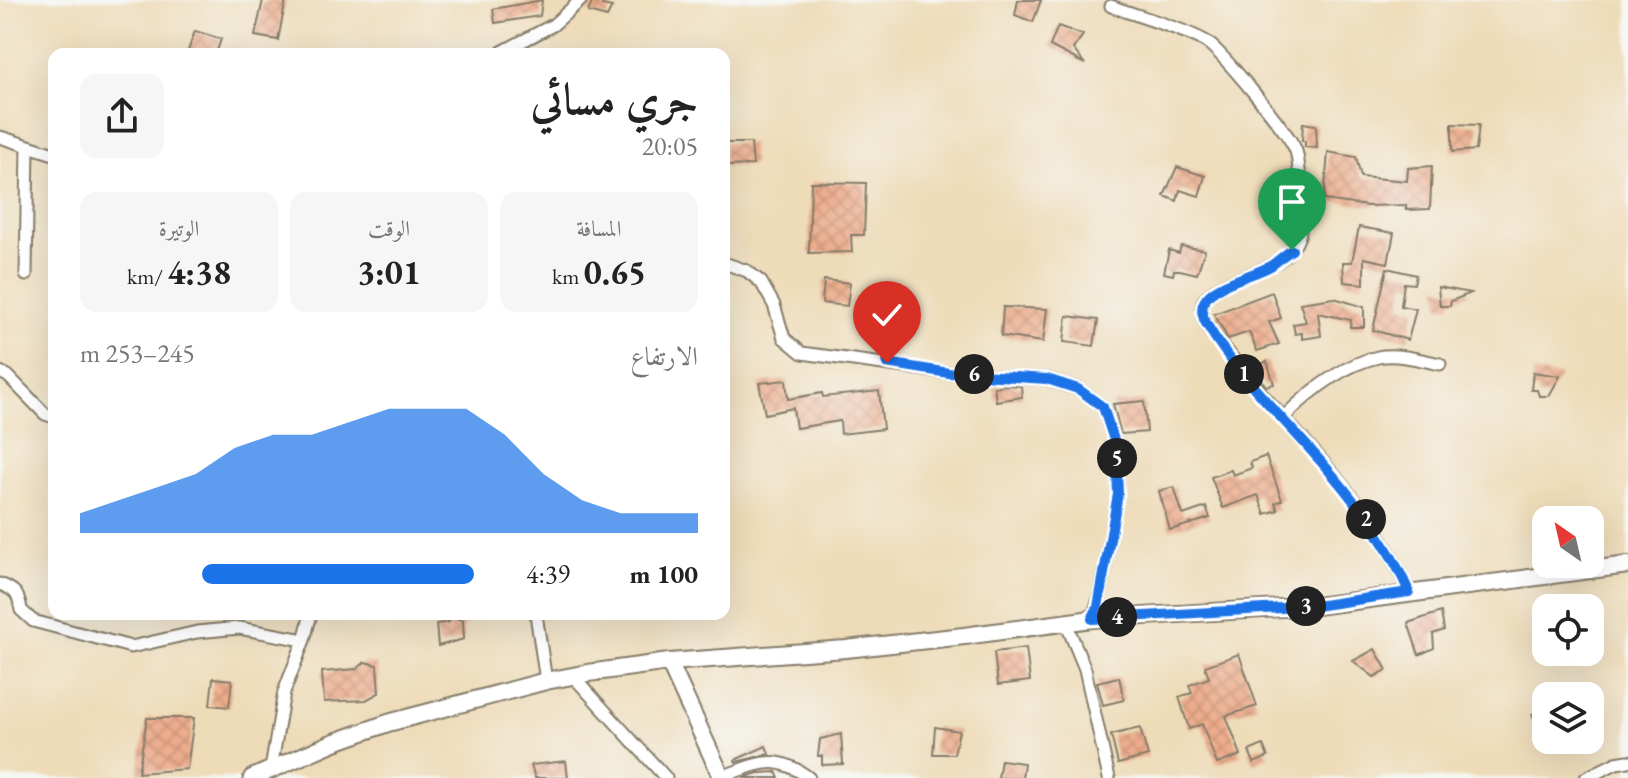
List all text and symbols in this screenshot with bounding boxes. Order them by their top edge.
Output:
text: جري مسائي [531,70,698,127]
button: share [80,74,164,158]
text: 20:05 [642,129,698,163]
pin [1258,168,1326,250]
icon: arrive [1270,180,1314,224]
text: الوتيرة [159,214,199,243]
text: الوقت [368,214,410,243]
text: المسافة [577,214,621,243]
text: 4:38 [168,250,231,294]
text: 3:01 [357,250,421,294]
text: 0.65 [584,250,646,294]
text: /km [127,262,168,291]
text: km [552,262,584,291]
pin [853,281,921,363]
icon: check [865,293,909,337]
text: 245–253 m [80,336,195,370]
text: الارتفاع [631,339,698,373]
pin: 6 [954,354,994,394]
pin: 1 [1224,354,1264,394]
text: 6 [968,359,980,388]
text: 1 [1238,359,1250,388]
pin: 5 [1097,438,1137,478]
text: 5 [1111,443,1123,472]
pin: 2 [1346,499,1386,539]
text: 2 [1360,504,1372,533]
north arrow [1532,506,1604,578]
map controls [1532,506,1604,754]
text: 4:39 [526,557,570,591]
text: 100 m [630,557,698,591]
pin: 3 [1286,586,1326,626]
text: 3 [1300,591,1312,620]
button: locate [1532,594,1604,666]
pin: 4 [1097,597,1137,637]
text: 4 [1111,602,1123,631]
button: layers [1532,682,1604,754]

